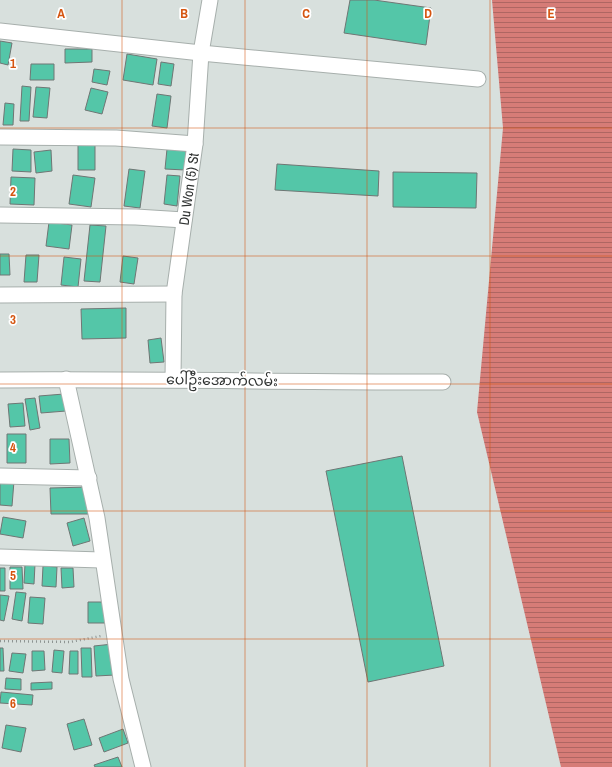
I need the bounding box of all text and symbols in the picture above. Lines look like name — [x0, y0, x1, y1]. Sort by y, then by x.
text: A — [57, 5, 65, 22]
text: B — [180, 5, 188, 22]
text: C — [302, 5, 310, 22]
text: D — [424, 5, 432, 22]
text: E — [547, 5, 555, 22]
text: 1 — [10, 55, 16, 72]
street label: Du Won (5) St — [175, 152, 203, 226]
text: 2 — [10, 183, 16, 200]
text: 3 — [10, 311, 16, 328]
street label: ပေါ်ဦးအောက်လမ်း — [166, 369, 278, 393]
text: 4 — [10, 439, 16, 456]
text: 5 — [10, 567, 16, 584]
text: 6 — [10, 695, 16, 712]

